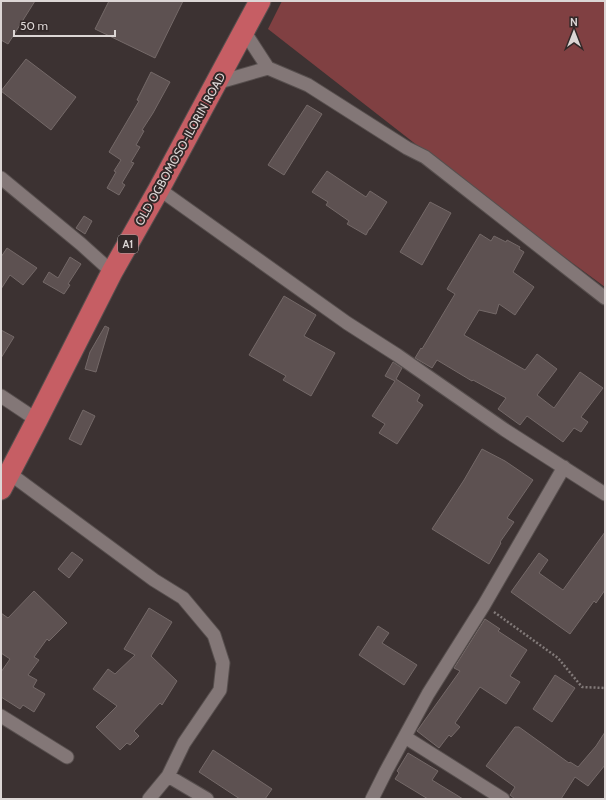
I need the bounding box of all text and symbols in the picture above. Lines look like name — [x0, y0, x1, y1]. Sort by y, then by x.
scale bar — [14, 12, 115, 38]
north arrow — [554, 12, 594, 52]
text: N — [570, 15, 578, 29]
text: 50 m — [20, 18, 48, 33]
street label: OLD OGBOMOSO-ILORIN ROAD — [132, 70, 229, 228]
road number: A1 — [118, 235, 138, 253]

